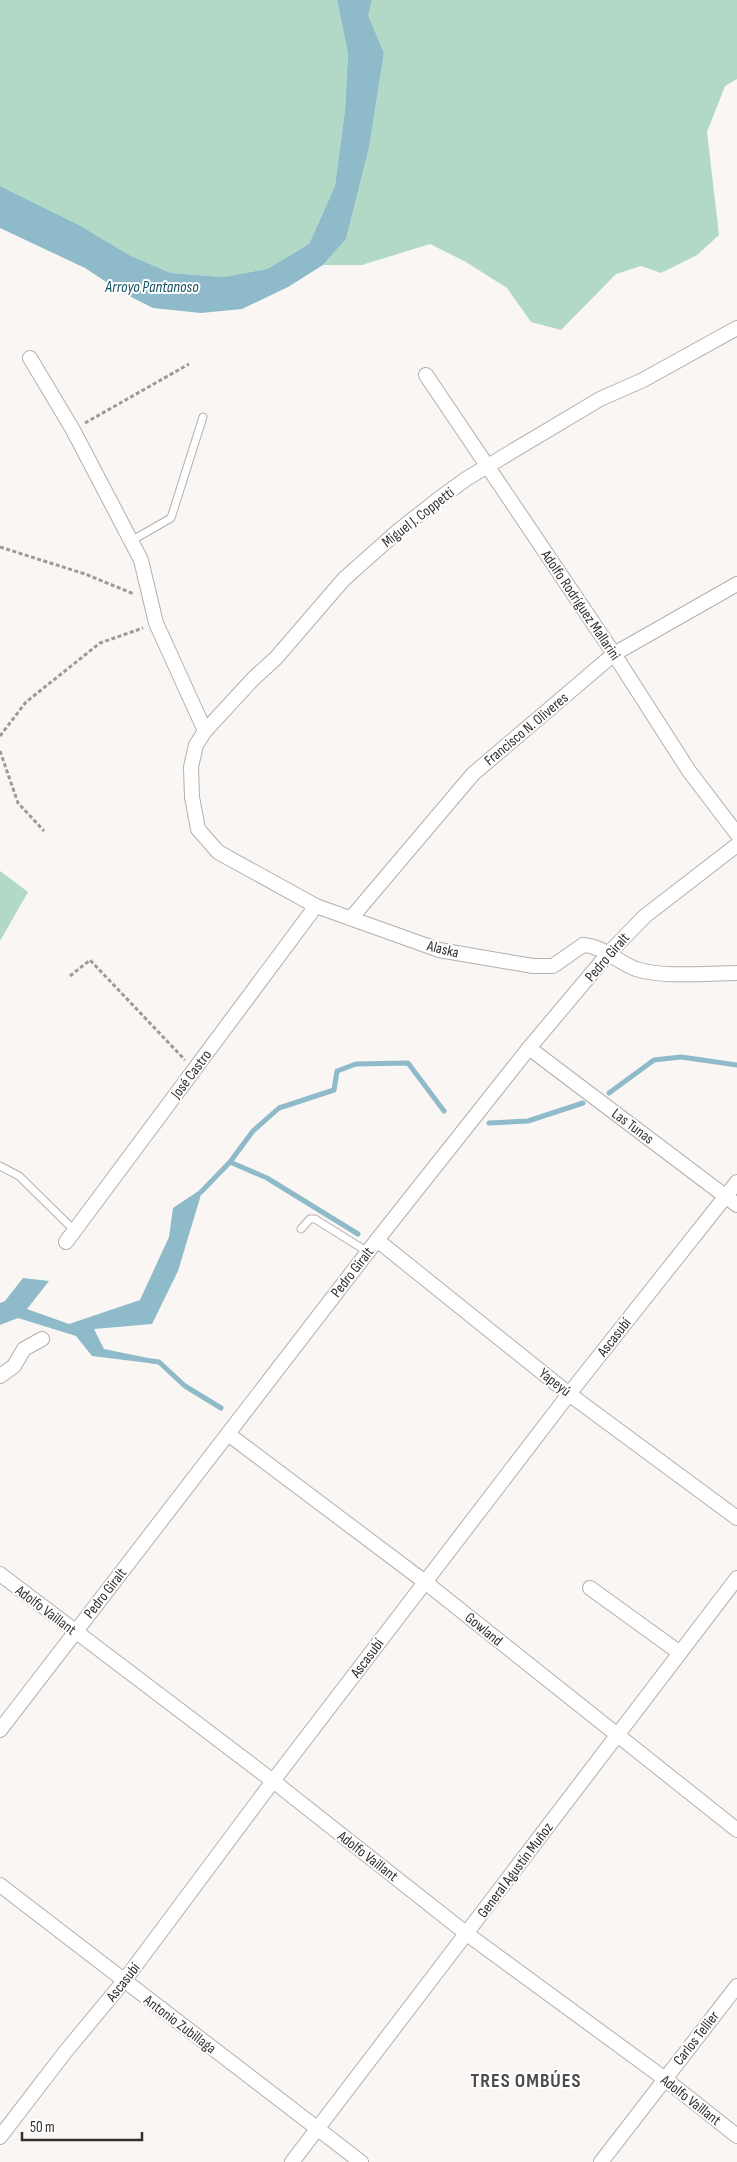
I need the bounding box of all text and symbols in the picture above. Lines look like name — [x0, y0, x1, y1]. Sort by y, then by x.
water label: Arroyo Pantanoso — [104, 278, 199, 297]
street label: Miguel J. Coppetti — [378, 483, 459, 552]
street label: Adolfo Rodríguez Mallarini — [536, 546, 625, 664]
street label: Francisco N. Oliveres — [480, 689, 572, 770]
street label: Pedro Giralt — [581, 929, 634, 986]
street label: Alaska — [424, 936, 461, 963]
street label: José Castro — [166, 1046, 216, 1103]
street label: Las Tunas — [608, 1104, 658, 1148]
street label: Pedro Giralt — [327, 1243, 378, 1301]
street label: Ascasubí — [593, 1314, 636, 1361]
street label: Yapeyú — [535, 1364, 575, 1401]
street label: Pedro Giralt — [80, 1564, 131, 1622]
street label: Adolfo Vaillant — [11, 1581, 80, 1640]
street label: Gowland — [461, 1608, 507, 1650]
street label: Ascasubí — [346, 1635, 388, 1682]
street label: General Agustín Muñoz — [473, 1818, 558, 1922]
street label: Adolfo Vaillant — [333, 1826, 402, 1886]
street label: Ascasubí — [102, 1959, 145, 2006]
street label: Antonio Zubillaga — [139, 1990, 220, 2058]
street label: Carlos Tellier — [669, 2007, 724, 2069]
district label: TRES OMBÚES — [471, 2069, 581, 2093]
street label: Adolfo Vaillant — [656, 2070, 725, 2130]
scale bar — [22, 2110, 142, 2142]
text: 50 m — [30, 2118, 55, 2137]

